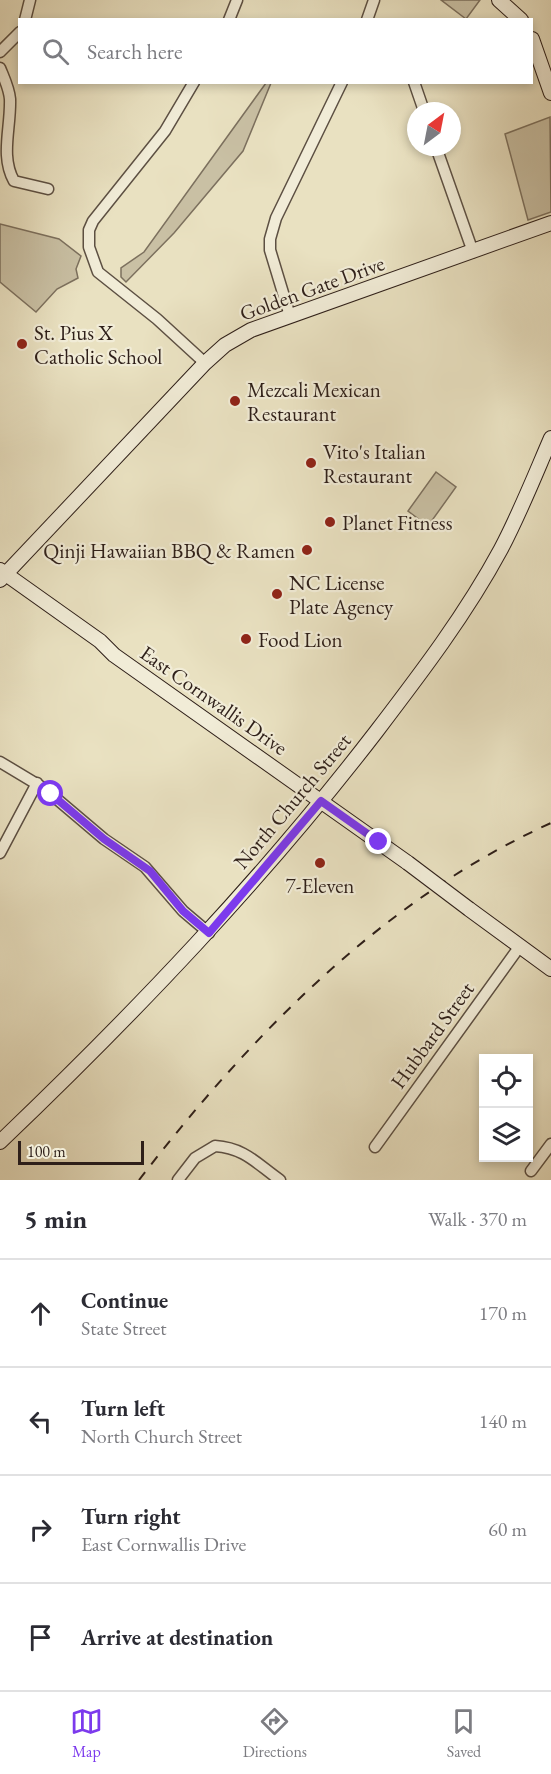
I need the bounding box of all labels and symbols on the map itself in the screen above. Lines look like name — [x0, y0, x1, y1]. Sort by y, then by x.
north arrow — [407, 102, 461, 156]
street label: Golden Gate Drive — [236, 249, 388, 327]
place label: St. Pius X Catholic School — [34, 319, 162, 370]
marker: St. Pius X Catholic School — [15, 337, 29, 351]
place label: Mezcali Mexican Restaurant — [247, 376, 381, 427]
marker: Mezcali Mexican Restaurant — [228, 394, 242, 408]
place label: Vito's Italian Restaurant — [323, 438, 426, 489]
marker: Vito's Italian Restaurant — [304, 456, 318, 470]
place label: Planet Fitness — [342, 509, 453, 536]
marker: Planet Fitness — [323, 515, 337, 529]
place label: Qinji Hawaiian BBQ & Ramen — [43, 537, 295, 565]
marker: Qinji Hawaiian BBQ & Ramen — [300, 543, 314, 557]
place label: NC License Plate Agency — [289, 569, 394, 620]
marker: NC License Plate Agency — [270, 587, 284, 601]
place label: Food Lion — [258, 626, 343, 653]
marker: Food Lion — [239, 632, 253, 646]
street label: East Cornwallis Drive — [135, 639, 293, 761]
street label: North Church Street — [227, 727, 357, 874]
route start — [37, 780, 63, 806]
route end — [365, 828, 391, 854]
marker: 7-Eleven — [313, 856, 327, 870]
place label: 7-Eleven — [286, 872, 354, 899]
street label: Hubbard Street — [384, 976, 480, 1094]
scale bar — [18, 1138, 144, 1166]

